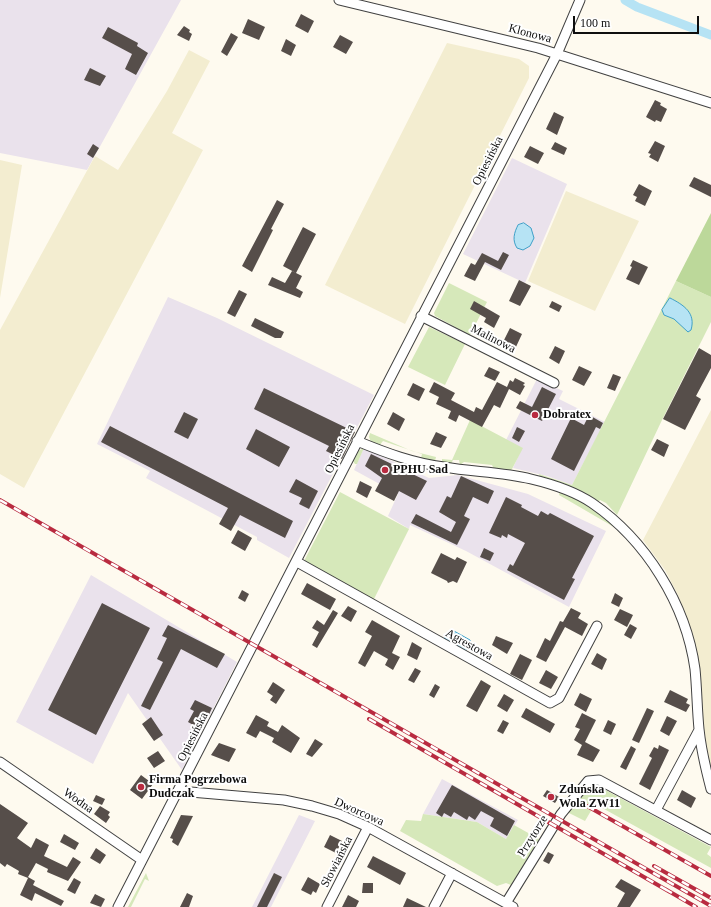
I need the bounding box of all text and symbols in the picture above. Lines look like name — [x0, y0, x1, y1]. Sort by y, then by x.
scale bar — [575, 8, 701, 34]
text: 100 m — [580, 16, 610, 30]
street label: Klonowa — [507, 21, 553, 47]
street label: Opiesińska — [469, 134, 507, 188]
street label: Malinowa — [468, 322, 518, 356]
place label: Dobratex — [543, 408, 591, 422]
marker: Dobratex — [530, 410, 540, 420]
street label: Opiesińska — [322, 422, 358, 476]
place label: PPHU Sad — [393, 463, 448, 477]
marker: PPHU Sad — [380, 465, 390, 475]
street label: Agrestowa — [443, 626, 495, 664]
street label: Opiesińska — [174, 710, 212, 764]
place label: Firma Pogrzebowa Dudczak — [149, 773, 247, 801]
marker: Firma Pogrzebowa Dudczak — [136, 782, 146, 792]
place label: Zduńska Wola ZW11 — [559, 783, 620, 811]
street label: Wodna — [60, 785, 96, 817]
marker: Zduńska Wola ZW11 — [546, 792, 556, 802]
street label: Dworcowa — [332, 795, 386, 829]
street label: Przytorze — [515, 813, 551, 859]
street label: Słowiańska — [318, 834, 356, 890]

